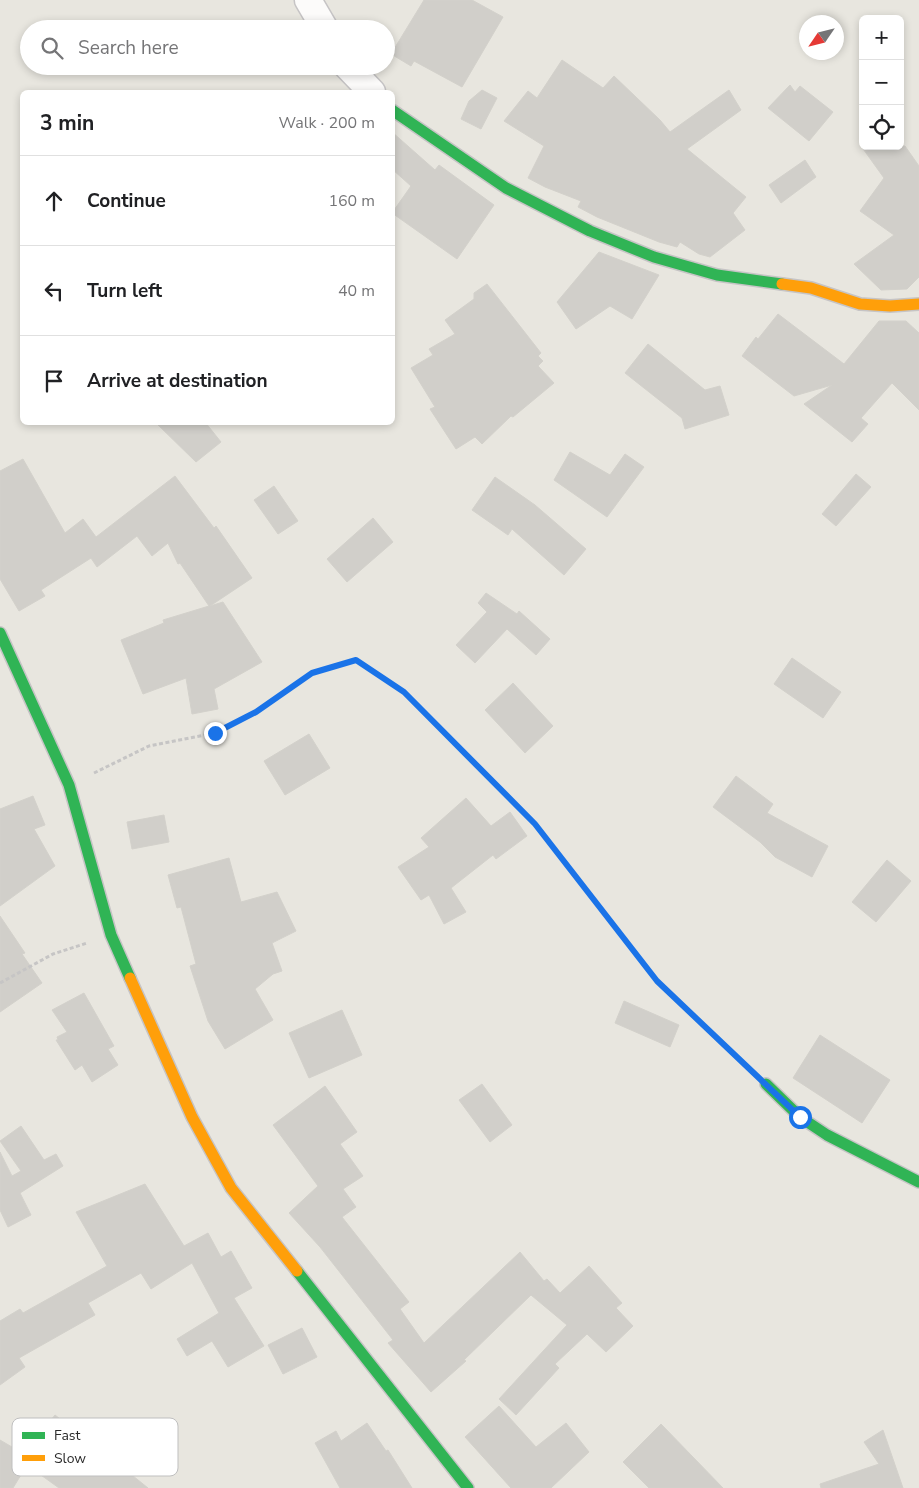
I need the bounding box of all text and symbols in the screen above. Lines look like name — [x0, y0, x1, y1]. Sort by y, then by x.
north arrow — [799, 15, 844, 60]
map controls — [859, 15, 904, 150]
button: + — [859, 15, 904, 60]
search box — [20, 20, 395, 75]
icon: search — [38, 34, 66, 62]
text: Search here — [78, 35, 179, 61]
button: − — [859, 60, 904, 105]
button: locate — [859, 105, 904, 150]
text: 3 min — [40, 109, 94, 137]
text: Walk · 200 m — [279, 112, 375, 134]
icon: ahead — [40, 187, 68, 215]
text: Continue — [87, 188, 166, 214]
text: 160 m — [328, 190, 375, 212]
icon: left — [40, 277, 68, 305]
text: Turn left — [87, 278, 162, 304]
text: 40 m — [338, 280, 375, 302]
icon: arrive — [40, 367, 68, 395]
text: Arrive at destination — [87, 368, 268, 394]
route end — [204, 722, 227, 745]
route start — [789, 1106, 812, 1129]
legend — [12, 1418, 178, 1476]
text: Fast — [54, 1426, 80, 1445]
text: Slow — [54, 1449, 86, 1468]

